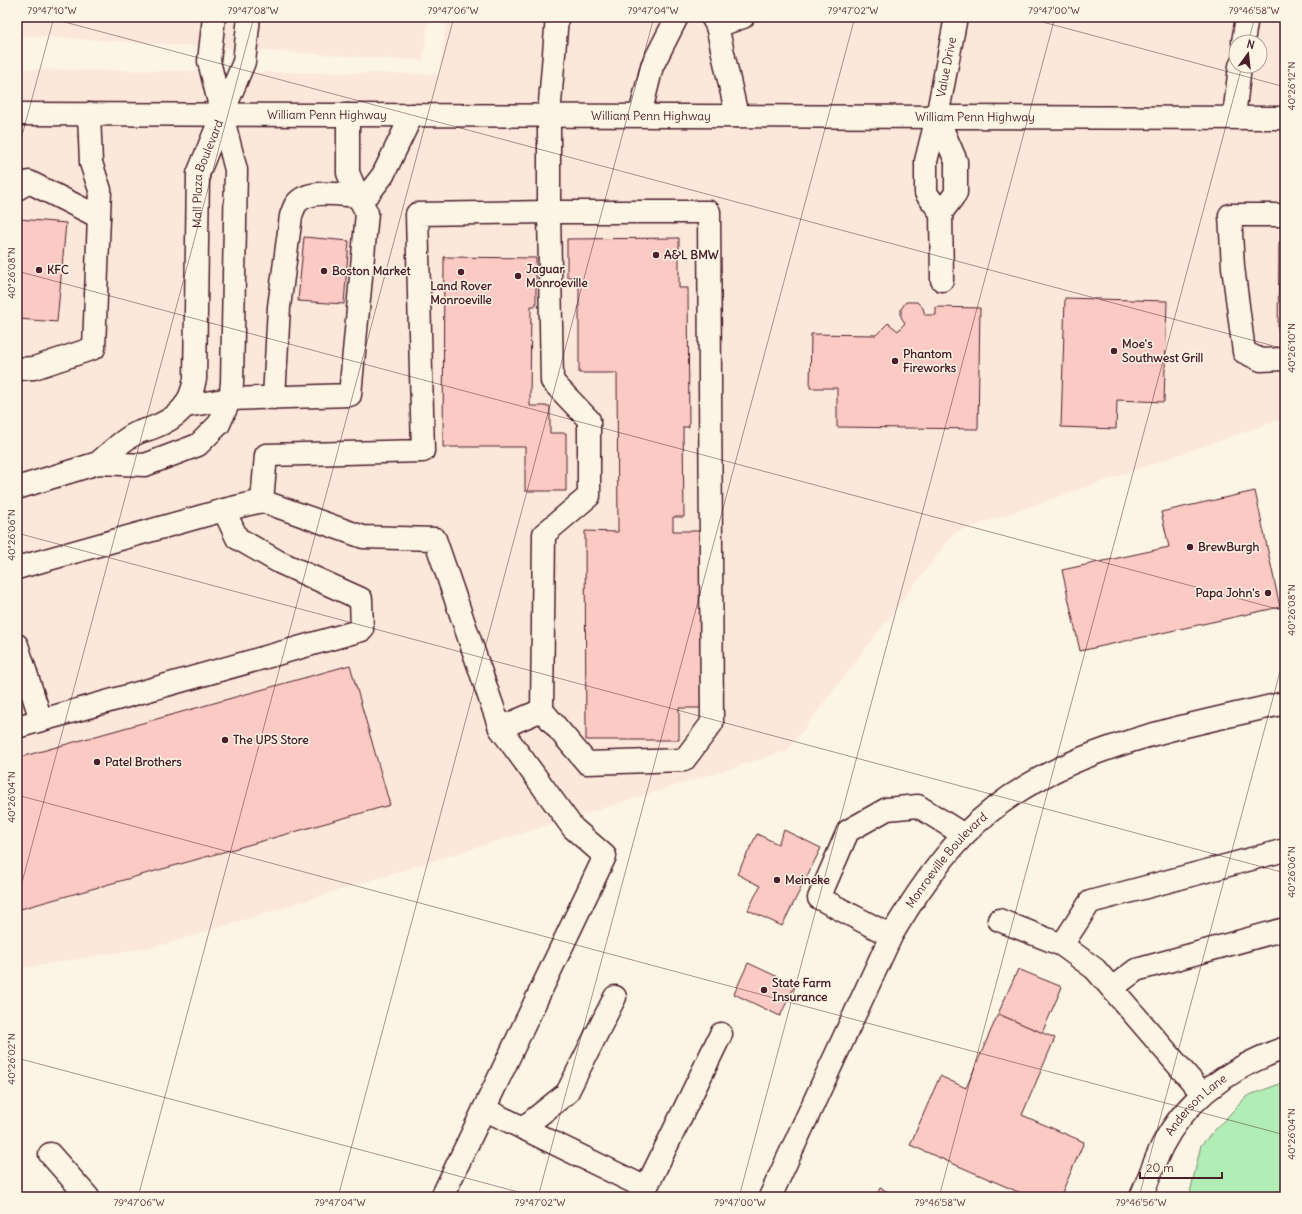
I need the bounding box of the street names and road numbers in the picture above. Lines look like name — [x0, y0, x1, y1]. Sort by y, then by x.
street label: Value Drive — [933, 36, 959, 99]
street label: William Penn Highway — [267, 107, 387, 122]
street label: William Penn Highway — [591, 108, 711, 123]
street label: William Penn Highway — [915, 109, 1035, 124]
street label: Mall Plaza Boulevard — [189, 117, 226, 228]
street label: Monroeville Boulevard — [902, 809, 990, 910]
street label: Anderson Lane — [1162, 1070, 1229, 1138]

